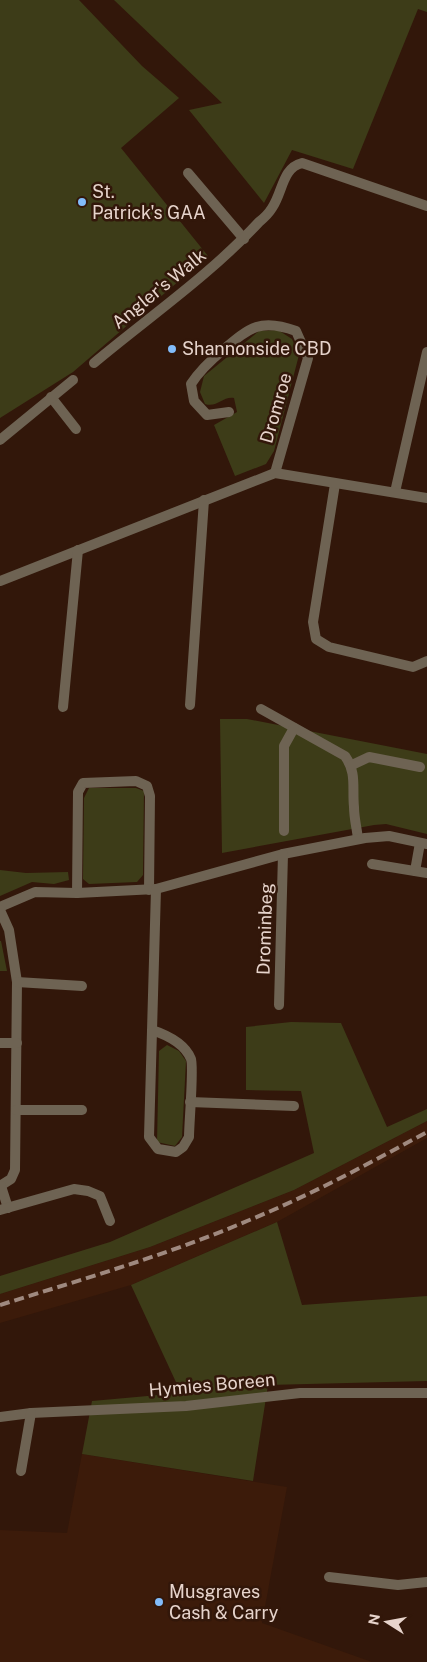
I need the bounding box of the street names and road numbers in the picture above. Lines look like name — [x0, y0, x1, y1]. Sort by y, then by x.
street label: Angler's Walk — [108, 244, 210, 333]
street label: Dromroe — [255, 370, 296, 446]
street label: Drominbeg — [252, 883, 277, 975]
street label: Hymies Boreen — [148, 1369, 276, 1400]

